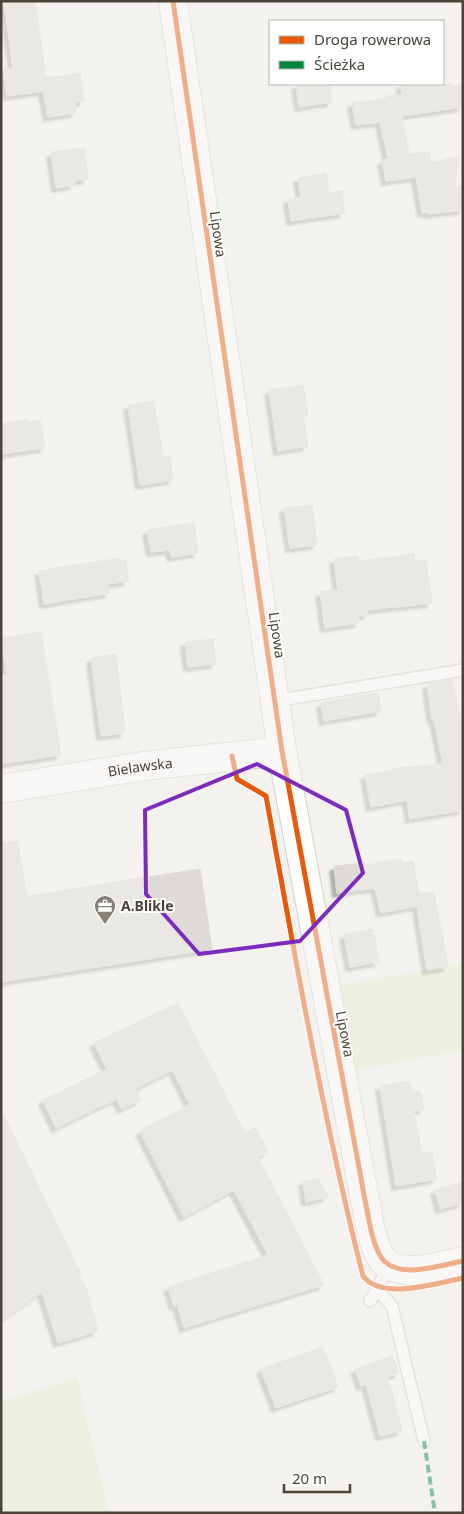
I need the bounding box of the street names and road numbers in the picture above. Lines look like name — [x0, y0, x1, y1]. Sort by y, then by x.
street label: Lipowa — [206, 210, 231, 258]
street label: Lipowa — [265, 611, 290, 659]
street label: Bielawska — [106, 753, 174, 781]
street label: Lipowa — [332, 1009, 359, 1059]

